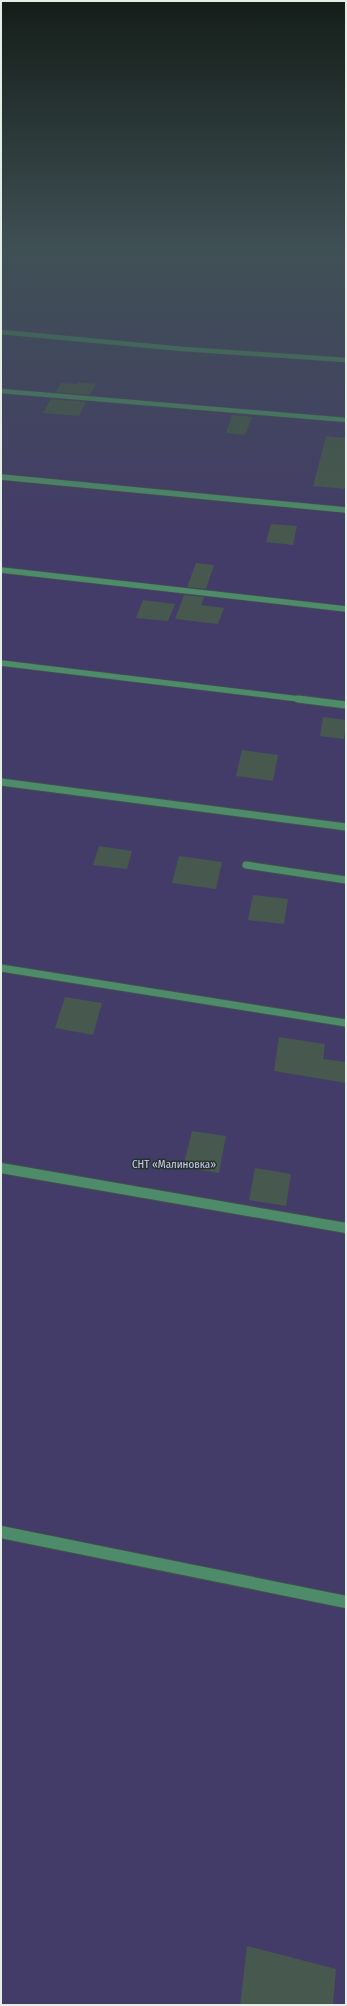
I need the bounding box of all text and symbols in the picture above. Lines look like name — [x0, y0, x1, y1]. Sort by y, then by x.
park label: СНТ «Малиновка» — [132, 1158, 216, 1171]

